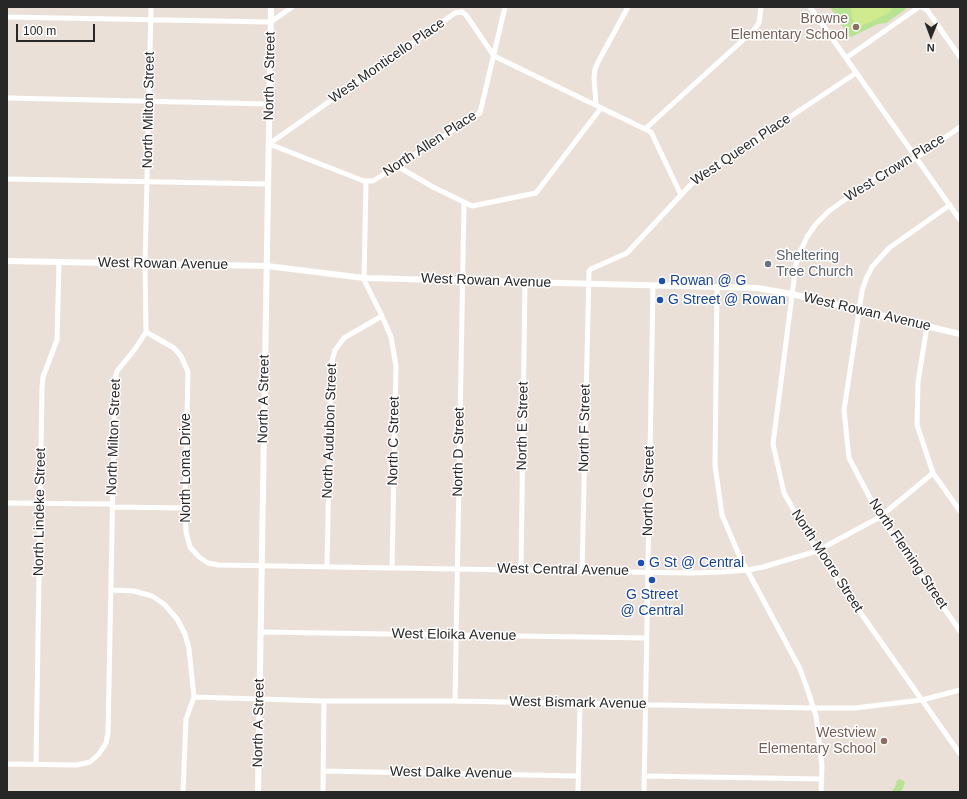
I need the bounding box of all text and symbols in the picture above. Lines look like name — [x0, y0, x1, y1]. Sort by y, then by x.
place label: Browne Elementary School — [730, 11, 848, 44]
street label: West Monticello Place — [326, 15, 448, 107]
scale bar — [18, 16, 97, 42]
north arrow — [911, 16, 951, 56]
marker: Browne Elementary School — [851, 22, 861, 32]
text: 100 m — [23, 24, 56, 38]
street label: North A Street — [261, 32, 279, 120]
text: N — [927, 42, 935, 54]
street label: North Milton Street — [140, 52, 158, 168]
street label: North Allen Place — [380, 107, 480, 181]
street label: West Queen Place — [688, 110, 794, 190]
street label: West Crown Place — [842, 130, 948, 206]
place label: Sheltering Tree Church — [776, 248, 853, 280]
street label: West Rowan Avenue — [98, 254, 228, 274]
marker: Sheltering Tree Church — [763, 259, 773, 269]
street label: West Rowan Avenue — [421, 270, 551, 292]
place label: Rowan @ G — [670, 273, 746, 289]
marker: Rowan @ G — [657, 276, 667, 286]
street label: West Rowan Avenue — [802, 289, 932, 335]
place label: G Street @ Rowan — [668, 292, 786, 308]
marker: G Street @ Rowan — [655, 295, 665, 305]
street label: North A Street — [255, 355, 273, 443]
street label: North Audubon Street — [319, 363, 341, 499]
street label: North Milton Street — [104, 378, 124, 496]
street label: North E Street — [514, 382, 532, 470]
street label: North F Street — [576, 384, 594, 472]
street label: North C Street — [385, 396, 403, 486]
street label: North D Street — [450, 407, 468, 497]
street label: North Loma Drive — [178, 413, 194, 523]
street label: North G Street — [640, 446, 658, 536]
street label: North Lindeke Street — [30, 448, 50, 576]
street label: North Fleming Street — [865, 496, 951, 612]
street label: North Moore Street — [788, 507, 866, 615]
place label: G St @ Central — [649, 555, 744, 571]
marker: G St @ Central — [636, 558, 646, 568]
street label: West Central Avenue — [497, 560, 629, 580]
marker: G Street @ Central — [647, 575, 657, 585]
place label: G Street @ Central — [620, 587, 684, 620]
street label: West Eloika Avenue — [391, 626, 517, 644]
street label: North A Street — [250, 679, 268, 767]
street label: West Bismark Avenue — [509, 693, 647, 713]
place label: Westview Elementary School — [758, 725, 876, 758]
marker: Westview Elementary School — [879, 736, 889, 746]
street label: West Dalke Avenue — [390, 764, 512, 782]

